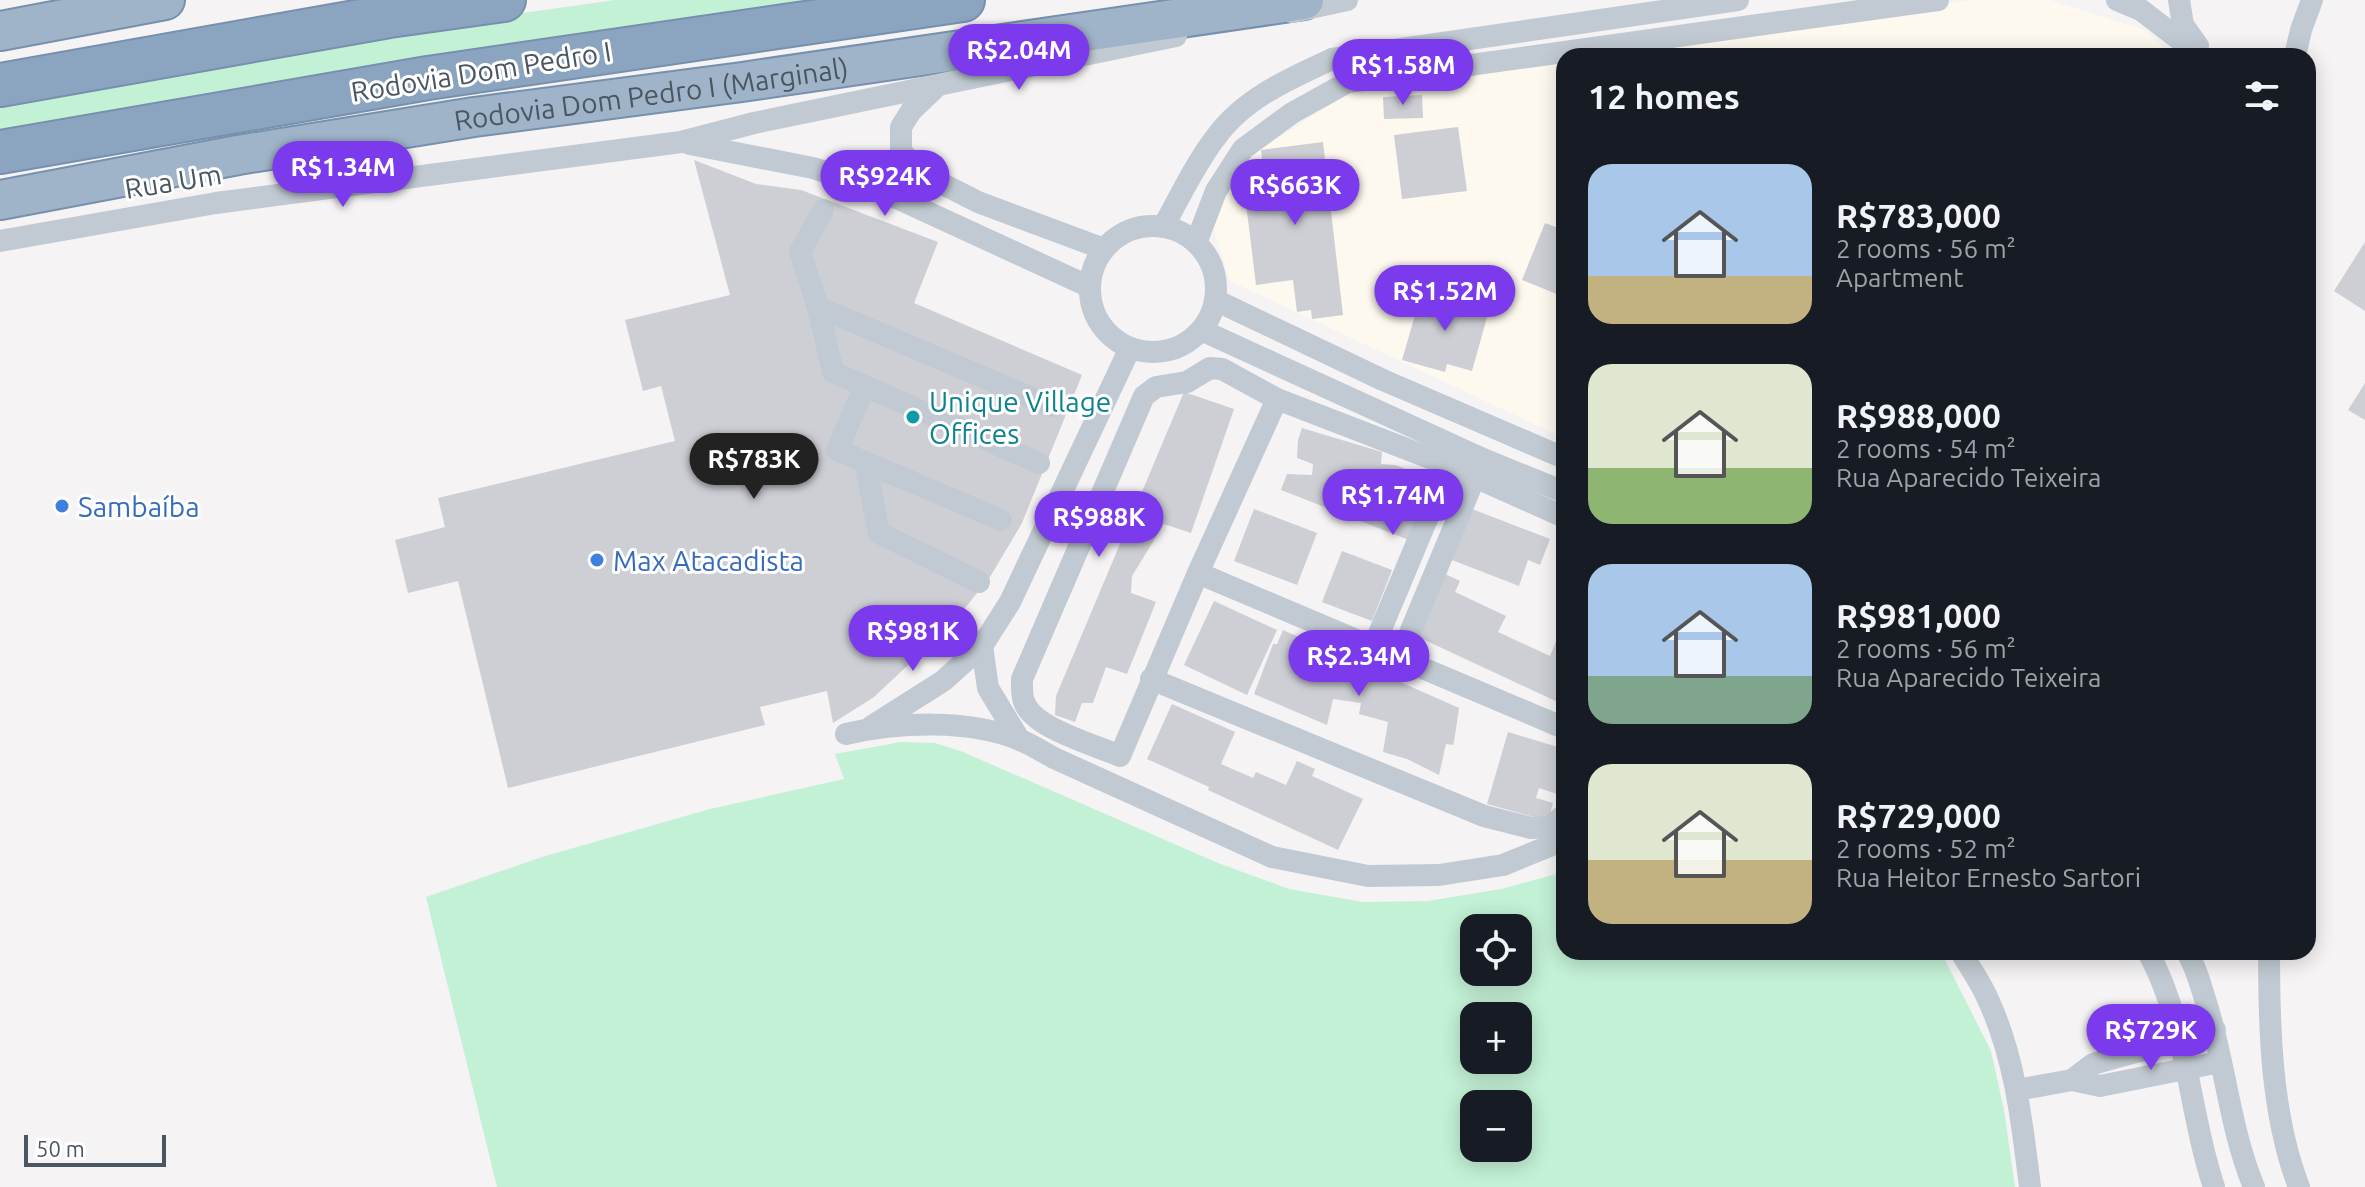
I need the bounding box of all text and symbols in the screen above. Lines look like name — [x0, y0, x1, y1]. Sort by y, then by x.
pin: R$2.04M — [945, 24, 1093, 92]
street label: Rodovia Dom Pedro I — [349, 35, 613, 107]
text: R$2.04M — [966, 35, 1072, 64]
pin: R$1.58M — [1329, 39, 1477, 107]
text: R$1.58M — [1350, 50, 1456, 79]
street label: Rodovia Dom Pedro I (Marginal) — [452, 51, 850, 135]
icon: filters — [2240, 74, 2284, 118]
text: 12 homes — [1588, 77, 1740, 115]
pin: R$1.34M — [269, 141, 417, 209]
pin: R$924K — [820, 150, 950, 218]
text: R$1.34M — [290, 152, 396, 181]
street label: Rua Um — [122, 158, 224, 204]
pin: R$663K — [1230, 159, 1360, 227]
text: R$924K — [838, 161, 932, 190]
text: R$663K — [1248, 170, 1342, 199]
icon: home — [1652, 196, 1748, 292]
text: R$783,000 — [1836, 196, 2001, 234]
text: 2 rooms · 56 m² — [1836, 234, 2016, 263]
text: Apartment — [1836, 263, 1963, 292]
pin: R$1.52M — [1371, 265, 1519, 333]
text: R$1.52M — [1392, 276, 1498, 305]
place label: Unique Village Offices — [929, 386, 1111, 449]
icon: home — [1652, 396, 1748, 492]
text: R$988,000 — [1836, 396, 2001, 434]
marker: Unique Village Offices — [904, 408, 922, 426]
pin: R$783K — [689, 433, 819, 501]
text: 2 rooms · 54 m² — [1836, 434, 2016, 463]
text: R$783K — [707, 444, 801, 473]
text: Rua Aparecido Teixeira — [1836, 463, 2101, 492]
pin: R$1.74M — [1319, 469, 1467, 537]
text: R$1.74M — [1340, 480, 1446, 509]
place label: Sambaíba — [78, 491, 200, 522]
pin: R$988K — [1034, 491, 1164, 559]
marker: Sambaíba — [53, 497, 71, 515]
text: R$988K — [1052, 502, 1146, 531]
place label: Max Atacadista — [613, 545, 804, 576]
marker: Max Atacadista — [588, 551, 606, 569]
icon: home — [1652, 596, 1748, 692]
text: R$981,000 — [1836, 596, 2001, 634]
pin: R$981K — [848, 605, 978, 673]
text: R$981K — [866, 616, 960, 645]
pin: R$2.34M — [1285, 630, 1433, 698]
text: 2 rooms · 56 m² — [1836, 634, 2016, 663]
text: R$2.34M — [1306, 641, 1412, 670]
text: Rua Aparecido Teixeira — [1836, 663, 2101, 692]
icon: home — [1652, 796, 1748, 892]
text: R$729,000 — [1836, 796, 2001, 834]
text: 2 rooms · 52 m² — [1836, 834, 2016, 863]
text: Rua Heitor Ernesto Sartori — [1836, 863, 2141, 892]
map controls — [1460, 914, 1532, 1162]
button: locate — [1460, 914, 1532, 986]
button: + — [1460, 1002, 1532, 1074]
pin: R$729K — [2086, 1004, 2216, 1072]
text: R$729K — [2104, 1015, 2198, 1044]
button: − — [1460, 1090, 1532, 1162]
scale bar — [24, 1131, 166, 1167]
text: 50 m — [36, 1136, 85, 1161]

